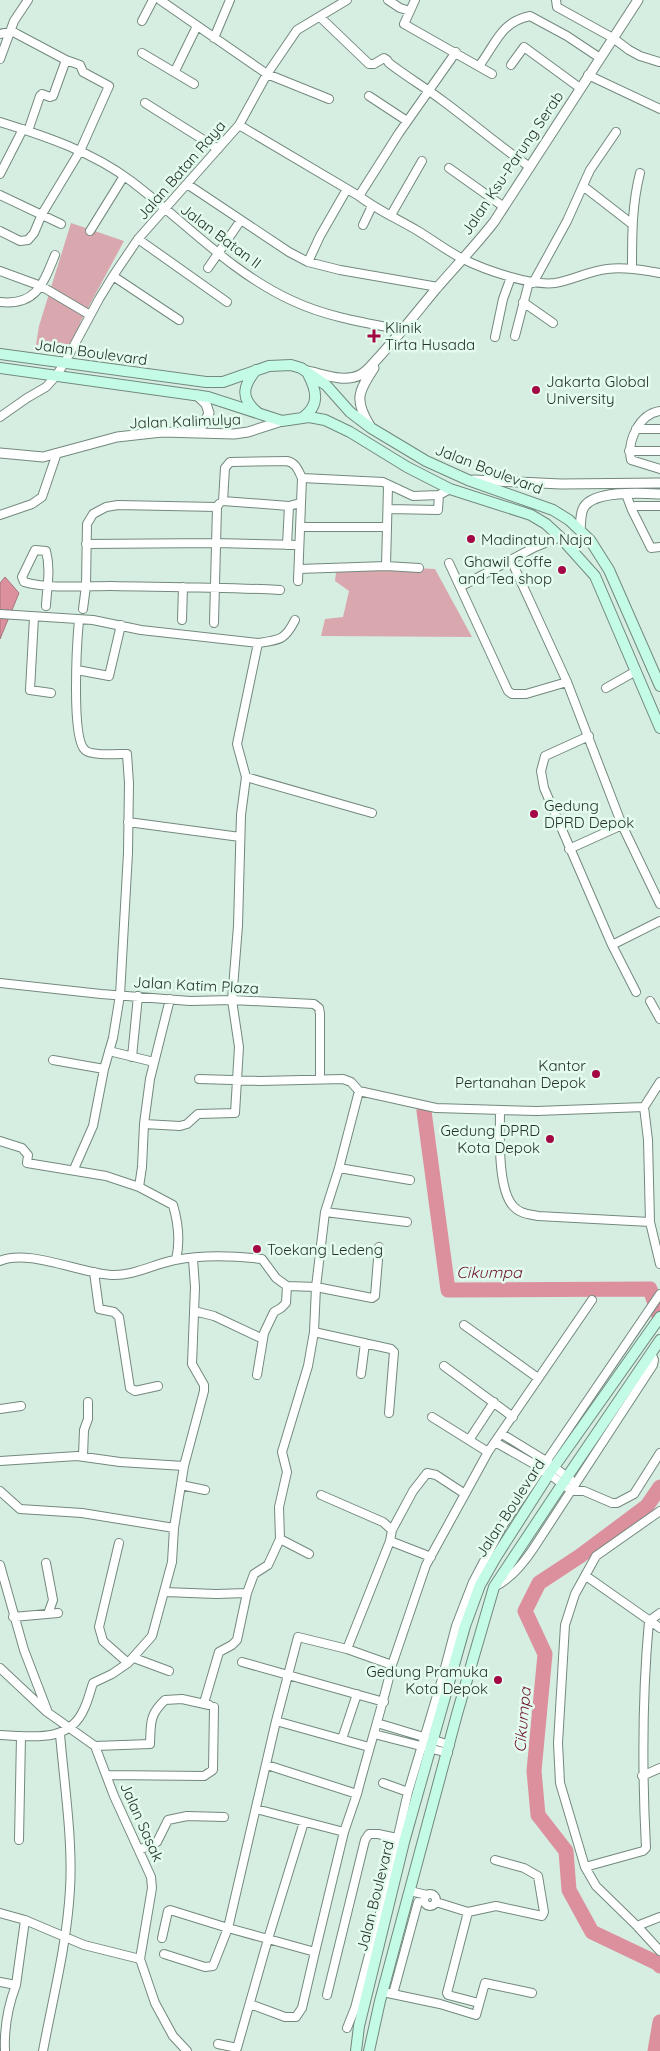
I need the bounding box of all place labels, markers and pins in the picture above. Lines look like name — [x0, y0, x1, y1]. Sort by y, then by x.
place label: Klinik Tirta Husada — [385, 318, 475, 354]
marker: Klinik Tirta Husada — [367, 329, 381, 343]
place label: Jakarta Global University — [546, 372, 649, 408]
marker: Jakarta Global University — [530, 384, 542, 396]
place label: Madinatun Naja — [481, 530, 592, 549]
marker: Madinatun Naja — [465, 533, 477, 545]
place label: Ghawil Coffe and Tea shop — [458, 552, 552, 588]
marker: Ghawil Coffe and Tea shop — [556, 564, 568, 576]
place label: Gedung DPRD Depok — [544, 796, 634, 832]
marker: Gedung DPRD Depok — [528, 808, 540, 820]
place label: Kantor Pertanahan Depok — [455, 1056, 586, 1092]
marker: Kantor Pertanahan Depok — [590, 1068, 602, 1080]
place label: Gedung DPRD Kota Depok — [441, 1121, 540, 1157]
marker: Gedung DPRD Kota Depok — [544, 1133, 556, 1145]
place label: Toekang Ledeng — [267, 1240, 383, 1259]
marker: Toekang Ledeng — [251, 1243, 263, 1255]
place label: Gedung Pramuka Kota Depok — [366, 1662, 488, 1698]
marker: Gedung Pramuka Kota Depok — [492, 1674, 504, 1686]

